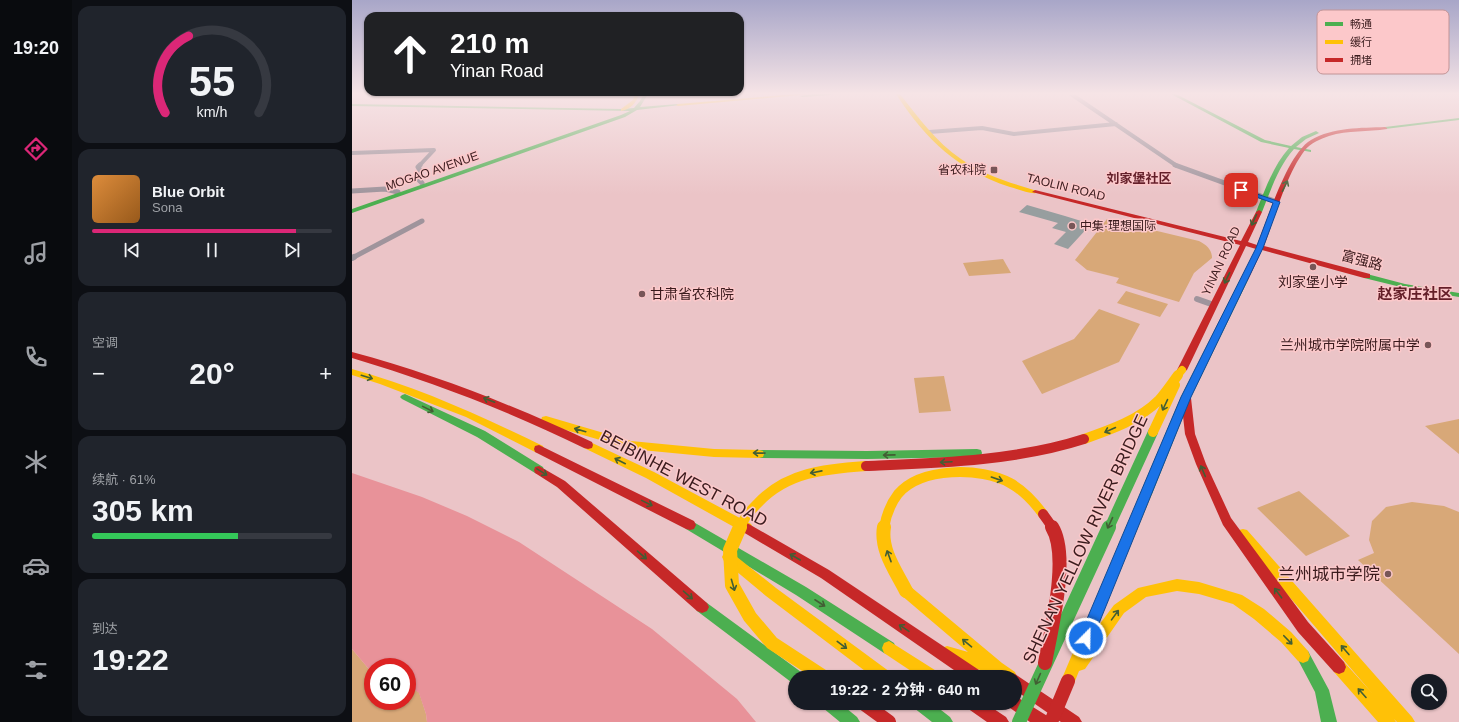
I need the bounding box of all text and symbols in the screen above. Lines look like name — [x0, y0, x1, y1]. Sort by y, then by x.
legend — [1317, 10, 1449, 74]
text: 畅通 — [1350, 18, 1372, 30]
icon: ahead — [384, 28, 436, 80]
text: 210 m — [450, 28, 529, 59]
text: 缓行 — [1350, 36, 1372, 48]
text: 19:20 — [13, 38, 59, 58]
text: 拥堵 — [1350, 54, 1372, 66]
text: 55 — [189, 57, 235, 104]
text: Yinan Road — [450, 61, 543, 81]
text: km/h — [197, 103, 228, 119]
icon: directions — [22, 135, 50, 163]
street label: MOGAO AVENUE — [384, 149, 480, 193]
place label: 省农科院 — [938, 163, 986, 177]
marker: 省农科院 — [989, 165, 999, 175]
street label: TAOLIN ROAD — [1025, 170, 1107, 204]
district label: 刘家堡社区 — [1106, 171, 1172, 186]
pin — [1224, 173, 1258, 207]
icon: arrive — [1230, 179, 1252, 201]
one-way arrow — [1282, 180, 1289, 192]
text: Blue Orbit — [152, 183, 225, 200]
text: Sona — [152, 200, 182, 215]
one-way arrow — [1250, 213, 1257, 225]
place label: 中集·理想国际 — [1080, 219, 1156, 233]
marker: 中集·理想国际 — [1067, 221, 1077, 231]
street label: YINAN ROAD — [1199, 224, 1243, 298]
icon: music — [22, 239, 50, 267]
icon: previous — [121, 239, 143, 261]
icon: pause — [201, 239, 223, 261]
icon: next — [281, 239, 303, 261]
street label: 富强路 — [1340, 247, 1384, 273]
marker: 刘家堡小学 — [1308, 262, 1318, 272]
one-way arrow — [1223, 272, 1230, 284]
place label: 刘家堡小学 — [1278, 274, 1348, 290]
district label: 赵家庄社区 — [1377, 285, 1453, 302]
place label: 甘肃省农科院 — [650, 286, 734, 302]
marker: 甘肃省农科院 — [637, 289, 647, 299]
text: 空调 — [92, 335, 118, 350]
place label: 兰州城市学院附属中学 — [1280, 337, 1420, 353]
marker: 兰州城市学院附属中学 — [1423, 340, 1433, 350]
icon: phone — [22, 343, 50, 371]
text: 20° — [189, 357, 235, 390]
text: − — [92, 361, 105, 386]
text: + — [319, 361, 332, 386]
one-way arrow — [361, 374, 374, 381]
one-way arrow — [484, 396, 496, 404]
one-way arrow — [1161, 399, 1168, 411]
one-way arrow — [422, 405, 434, 413]
street label: SHENAN YELLOW RIVER BRIDGE — [1019, 412, 1152, 667]
one-way arrow — [574, 426, 587, 433]
street label: BEIBINHE WEST ROAD — [597, 426, 771, 531]
one-way arrow — [1105, 427, 1117, 434]
icon: climate — [22, 448, 50, 476]
one-way arrow — [753, 450, 766, 457]
one-way arrow — [883, 451, 896, 459]
one-way arrow — [614, 457, 626, 464]
one-way arrow — [939, 458, 952, 465]
one-way arrow — [1199, 465, 1207, 477]
one-way arrow — [536, 468, 547, 476]
one-way arrow — [810, 468, 823, 476]
text: 续航 · 61% — [92, 472, 156, 487]
one-way arrow — [990, 476, 1003, 483]
text: 305 km — [92, 494, 194, 527]
one-way arrow — [641, 499, 653, 507]
one-way arrow — [1106, 517, 1113, 529]
one-way arrow — [637, 550, 647, 559]
one-way arrow — [885, 550, 893, 562]
icon: car — [22, 552, 50, 580]
one-way arrow — [789, 552, 801, 560]
place label: 兰州城市学院 — [1278, 565, 1380, 584]
marker: 兰州城市学院 — [1383, 569, 1393, 579]
one-way arrow — [730, 578, 737, 591]
one-way arrow — [1274, 588, 1282, 599]
one-way arrow — [683, 590, 693, 599]
one-way arrow — [815, 599, 826, 608]
one-way arrow — [1111, 609, 1119, 620]
position arrow — [1065, 617, 1107, 659]
text: 到达 — [92, 621, 118, 636]
one-way arrow — [899, 624, 910, 632]
one-way arrow — [1283, 635, 1293, 645]
one-way arrow — [962, 638, 972, 647]
one-way arrow — [837, 641, 848, 650]
text: 19:22 — [92, 643, 169, 676]
one-way arrow — [1340, 645, 1349, 656]
icon: filters — [22, 656, 50, 684]
speed limit sign: 60 — [364, 658, 416, 710]
one-way arrow — [1034, 673, 1041, 685]
map controls — [1411, 674, 1447, 710]
button: search — [1411, 674, 1447, 710]
text: 19:22 · 2 分钟 · 640 m — [830, 681, 980, 698]
one-way arrow — [1357, 688, 1366, 698]

